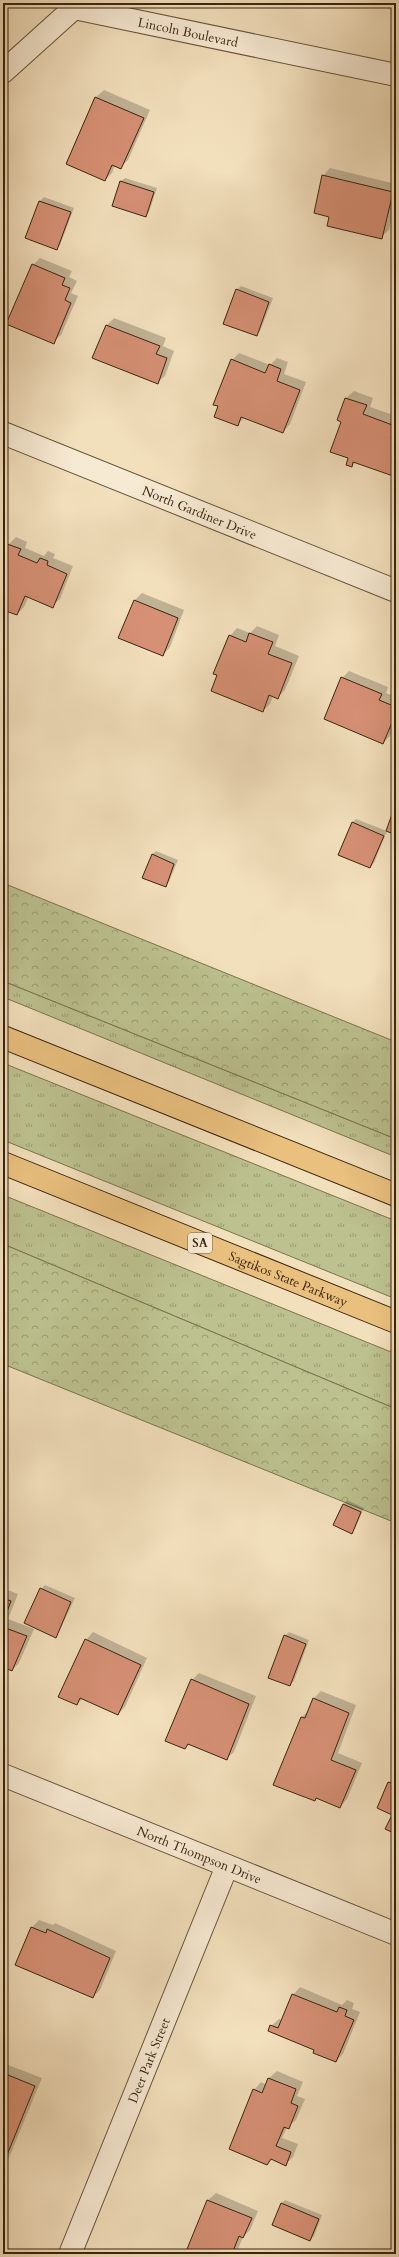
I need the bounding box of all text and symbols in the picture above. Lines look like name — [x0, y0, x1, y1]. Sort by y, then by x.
street label: Lincoln Boulevard — [136, 13, 240, 52]
street label: North Gardiner Drive — [139, 482, 259, 544]
road number: SA — [188, 1233, 212, 1253]
street label: Sagtikos State Parkway — [226, 1247, 350, 1312]
street label: North Thompson Drive — [134, 1822, 264, 1889]
street label: Deer Park Street — [124, 2015, 175, 2106]

